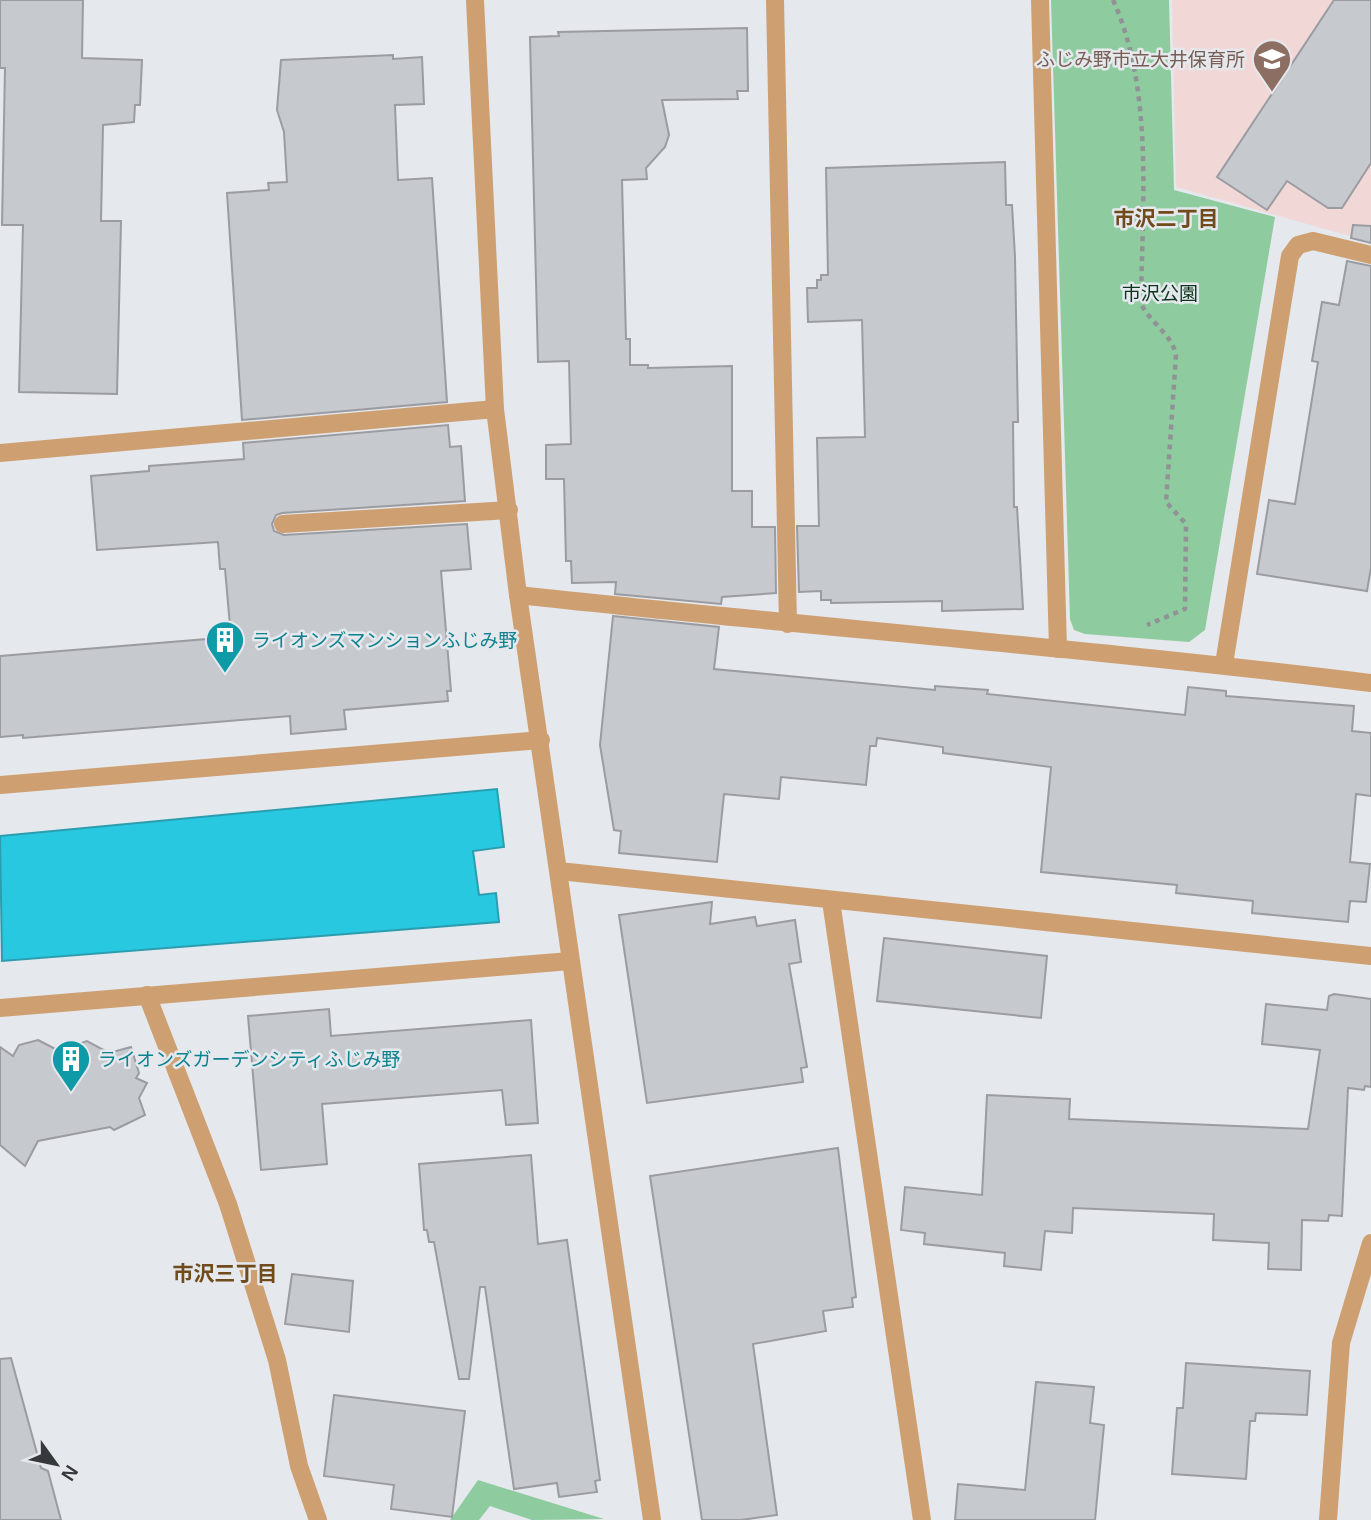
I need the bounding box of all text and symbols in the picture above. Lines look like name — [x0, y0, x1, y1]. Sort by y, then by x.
school or university icon: ふじみ野市立大井保育所 — [1251, 38, 1293, 93]
place label: ふじみ野市立大井保育所 — [1036, 49, 1245, 70]
district label: 市沢二丁目 — [1114, 207, 1219, 230]
park label: 市沢公園 — [1122, 283, 1198, 304]
building icon: ライオンズマンションふじみ野 — [204, 619, 246, 674]
place label: ライオンズマンションふじみ野 — [252, 630, 518, 651]
building icon: ライオンズガーデンシティふじみ野 — [50, 1038, 92, 1093]
place label: ライオンズガーデンシティふじみ野 — [98, 1049, 400, 1070]
district label: 市沢三丁目 — [173, 1262, 278, 1285]
north arrow — [21, 1429, 91, 1499]
text: N — [57, 1462, 82, 1484]

